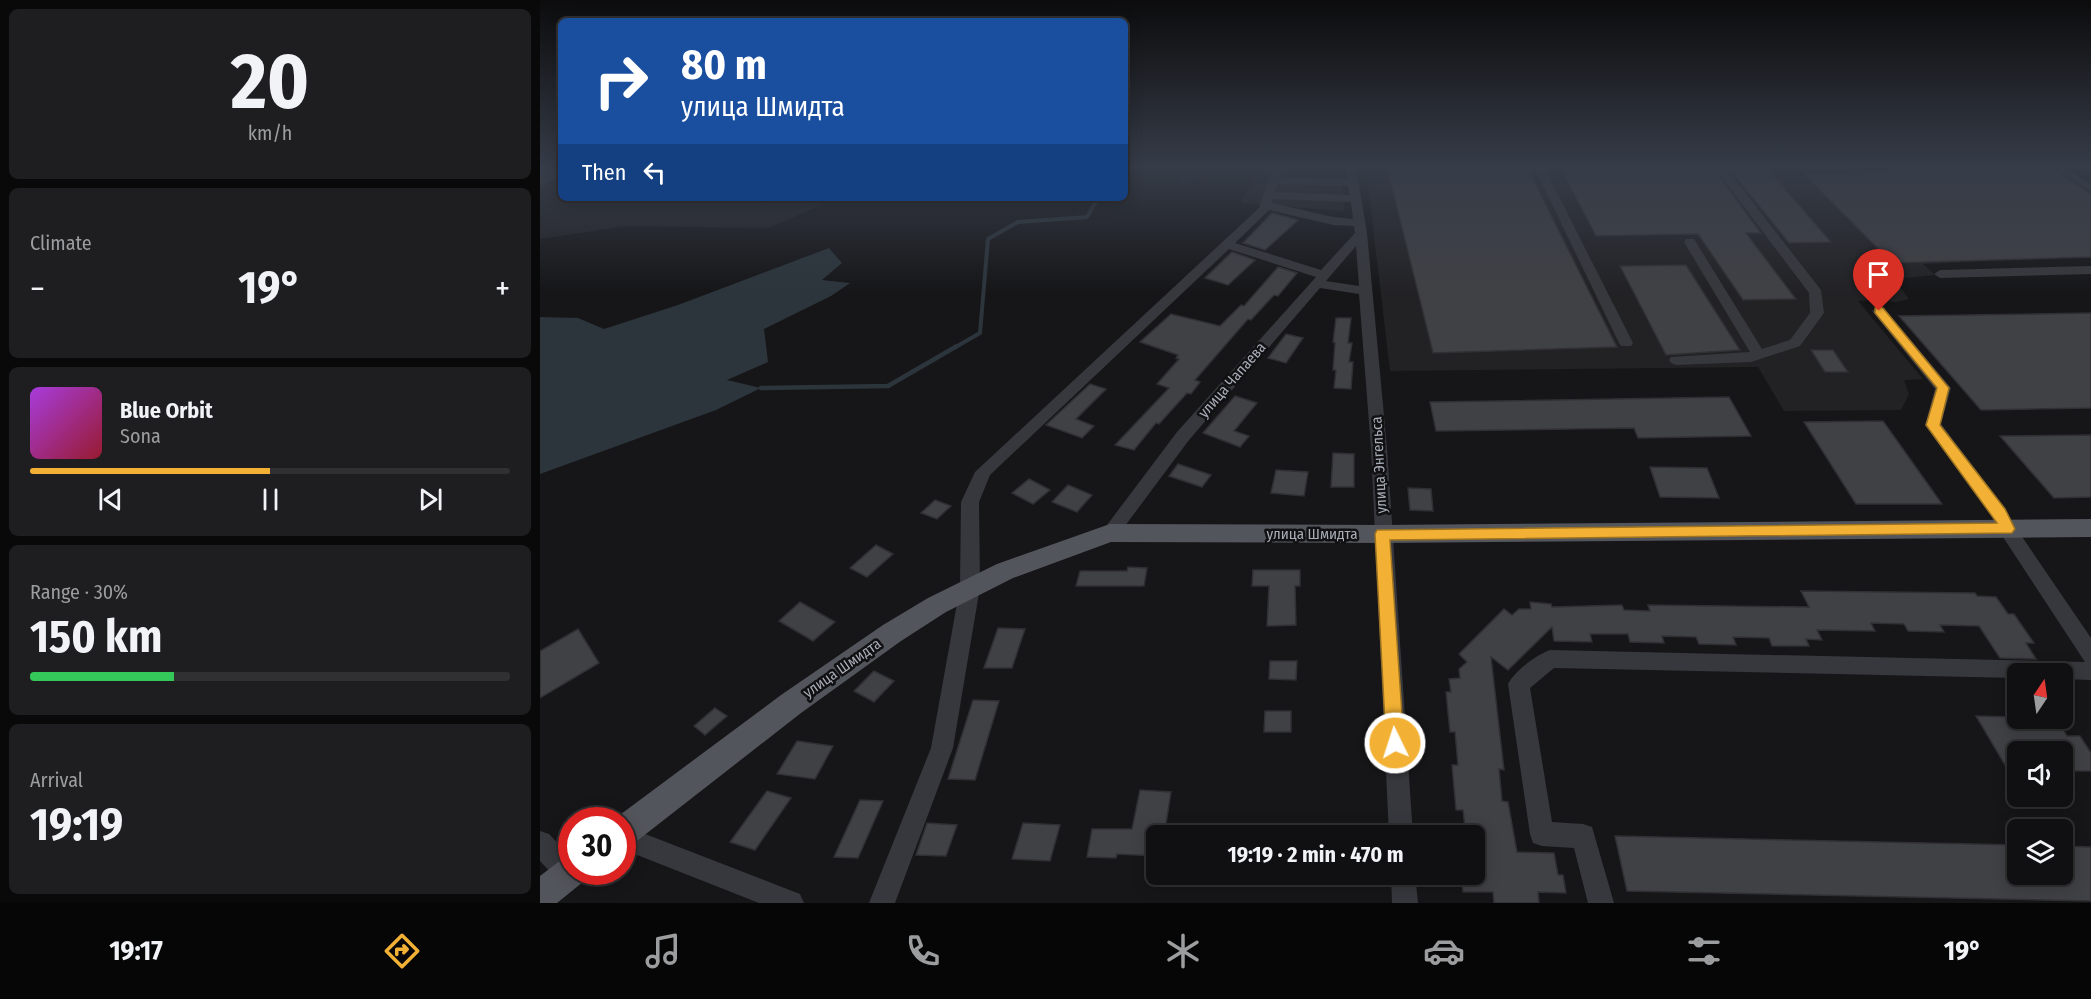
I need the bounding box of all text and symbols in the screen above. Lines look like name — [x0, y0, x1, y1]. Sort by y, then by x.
text: 20 — [231, 35, 309, 129]
text: 80 m — [681, 40, 767, 90]
icon: right — [582, 42, 660, 120]
text: улица Шмидта — [681, 91, 845, 123]
text: km/h — [248, 121, 292, 145]
icon: left — [638, 156, 671, 189]
text: Then — [582, 159, 626, 186]
text: Climate — [30, 231, 92, 255]
pin — [1853, 249, 1904, 311]
icon: arrive — [1862, 258, 1895, 291]
text: 19° — [238, 261, 302, 315]
text: − — [30, 269, 45, 309]
text: + — [495, 269, 510, 309]
street label: улица Чапаева — [1194, 339, 1270, 421]
text: Blue Orbit — [120, 397, 213, 424]
street label: улица Энгельса — [1367, 416, 1391, 514]
text: Sona — [120, 424, 161, 448]
icon: previous — [94, 483, 127, 516]
icon: pause — [254, 483, 287, 516]
icon: next — [414, 483, 447, 516]
street label: улица Шмидта — [1266, 525, 1358, 543]
text: Range · 30% — [30, 580, 128, 604]
text: 150 km — [30, 610, 162, 664]
street label: улица Шмидта — [800, 635, 884, 701]
north arrow — [2007, 663, 2073, 729]
map controls — [2007, 663, 2073, 885]
position arrow — [1363, 711, 1427, 775]
button: sound — [2007, 741, 2073, 807]
text: Arrival — [30, 768, 83, 792]
text: 19:19 — [30, 798, 123, 852]
speed limit sign: 30 — [558, 807, 636, 885]
button: layers — [2007, 819, 2073, 885]
text: 19:19 · 2 min · 470 m — [1227, 841, 1404, 868]
icon: directions — [381, 930, 423, 972]
icon: music — [642, 930, 684, 972]
icon: phone — [902, 930, 944, 972]
icon: climate — [1162, 930, 1204, 972]
icon: car — [1423, 930, 1465, 972]
icon: filters — [1683, 930, 1725, 972]
text: 19:17 — [109, 935, 163, 967]
text: 19° — [1944, 935, 1982, 967]

